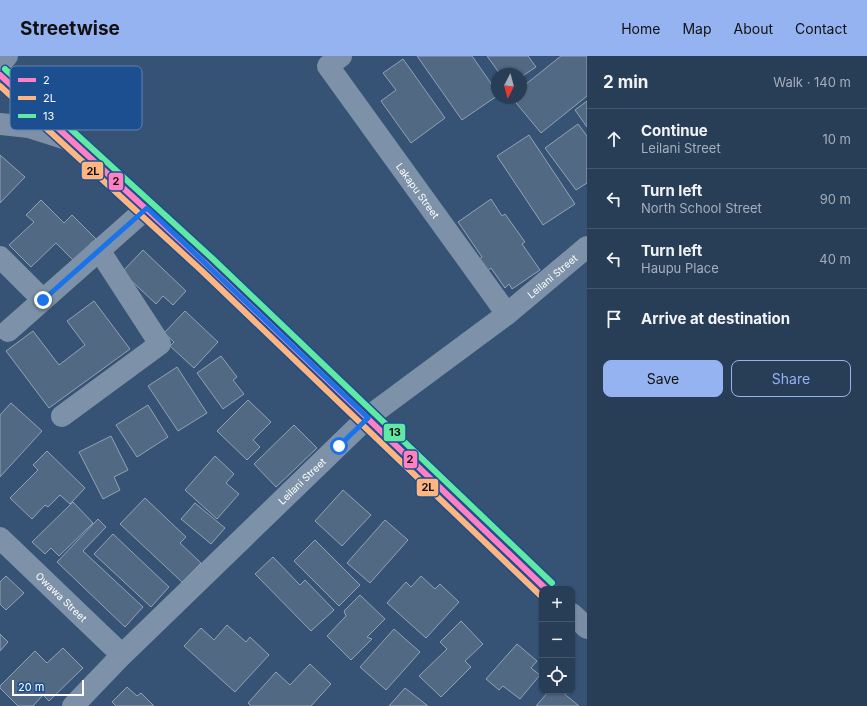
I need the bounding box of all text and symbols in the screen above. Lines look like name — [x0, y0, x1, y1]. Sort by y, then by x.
text: Streetwise — [20, 17, 120, 40]
text: Home — [621, 20, 660, 37]
text: Map — [682, 20, 712, 37]
text: About — [734, 20, 773, 37]
text: Contact — [795, 20, 847, 37]
legend — [10, 66, 142, 130]
north arrow — [491, 68, 527, 104]
text: 2 min — [603, 72, 648, 92]
text: 2 — [43, 73, 50, 87]
text: Walk · 140 m — [773, 74, 851, 90]
text: 2L — [43, 91, 56, 105]
text: 13 — [43, 109, 54, 123]
text: Continue — [641, 121, 708, 140]
icon: ahead — [603, 128, 625, 150]
text: 10 m — [822, 131, 851, 147]
text: Leilani Street — [641, 140, 721, 156]
street label: Lakapu Street — [394, 160, 442, 221]
line badge: 2L — [81, 161, 104, 180]
text: 2L — [86, 164, 100, 178]
line badge: 2 — [108, 172, 124, 191]
text: 2 — [113, 174, 120, 188]
text: Turn left — [641, 181, 702, 200]
icon: left — [603, 188, 625, 210]
text: 90 m — [820, 191, 851, 207]
text: North School Street — [641, 200, 762, 216]
text: Turn left — [641, 241, 702, 260]
icon: left — [603, 248, 625, 270]
street label: Leilani Street — [525, 251, 580, 300]
text: 40 m — [819, 251, 851, 267]
text: Haupu Place — [641, 260, 719, 276]
route end — [34, 291, 52, 309]
icon: arrive — [603, 308, 625, 330]
text: Arrive at destination — [641, 309, 790, 328]
button: Save — [603, 360, 723, 397]
button: Share — [731, 360, 851, 397]
line badge: 13 — [383, 423, 406, 442]
text: 13 — [389, 425, 401, 439]
route start — [330, 437, 348, 455]
line badge: 2 — [403, 450, 418, 469]
text: 2 — [407, 452, 414, 466]
street label: Leilani Street — [276, 455, 329, 507]
line badge: 2L — [416, 478, 439, 497]
text: 2L — [421, 480, 435, 494]
street label: Owawa Street — [33, 570, 90, 625]
map controls — [539, 586, 575, 694]
button: + — [539, 586, 575, 622]
button: − — [539, 622, 575, 658]
button: locate — [539, 658, 575, 694]
scale bar — [12, 678, 84, 697]
text: 20 m — [18, 680, 44, 694]

